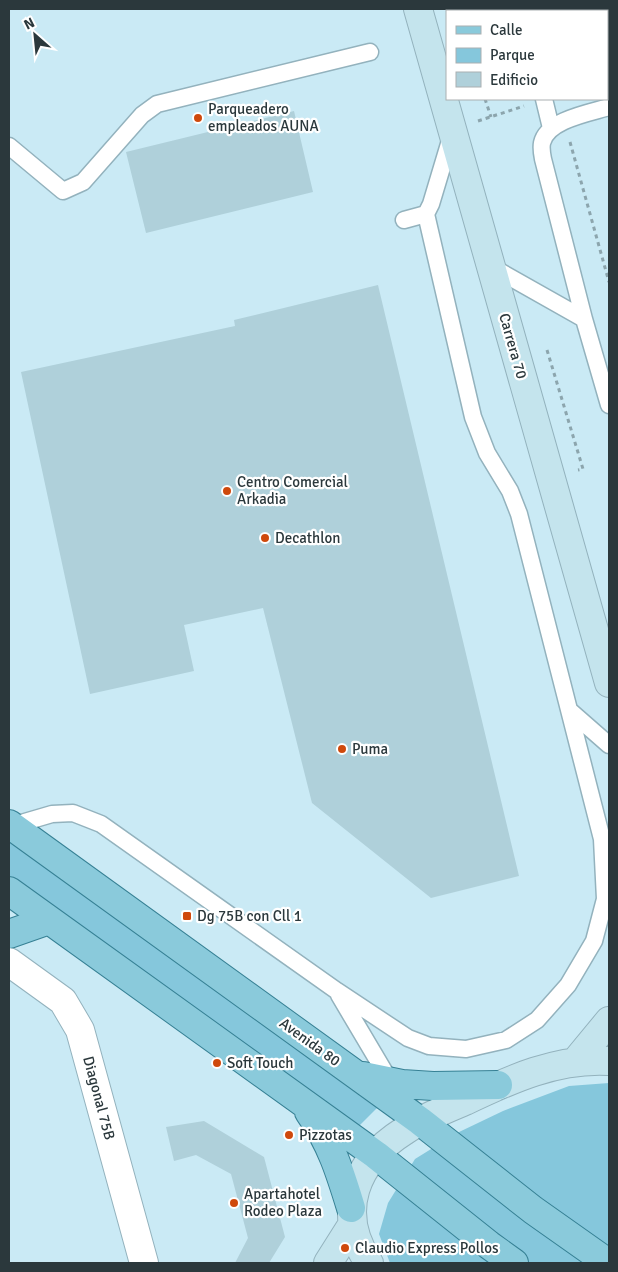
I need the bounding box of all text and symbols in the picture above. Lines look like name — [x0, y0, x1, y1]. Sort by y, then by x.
north arrow — [10, 10, 60, 60]
legend — [446, 10, 608, 100]
text: N — [21, 14, 38, 34]
text: Calle — [490, 21, 523, 39]
text: Parque — [490, 46, 535, 64]
text: Edificio — [490, 71, 538, 89]
place label: Parqueadero empleados AUNA — [208, 100, 319, 135]
marker: Parqueadero empleados AUNA — [192, 112, 204, 124]
street label: Carrera 70 — [495, 311, 531, 381]
place label: Centro Comercial Arkadia — [237, 473, 348, 508]
marker: Centro Comercial Arkadia — [221, 485, 233, 497]
place label: Decathlon — [275, 529, 340, 547]
marker: Decathlon — [259, 532, 271, 544]
place label: Puma — [352, 740, 388, 758]
marker: Puma — [336, 743, 348, 755]
place label: Dg 75B con Cll 1 — [197, 907, 302, 925]
marker: Dg 75B con Cll 1 — [181, 910, 193, 922]
street label: Avenida 80 — [276, 1014, 344, 1070]
street label: Diagonal 75B — [79, 1054, 119, 1142]
place label: Soft Touch — [227, 1054, 293, 1072]
marker: Soft Touch — [211, 1057, 223, 1069]
place label: Pizzotas — [299, 1126, 352, 1144]
marker: Pizzotas — [283, 1129, 295, 1141]
place label: Apartahotel Rodeo Plaza — [244, 1185, 322, 1220]
marker: Apartahotel Rodeo Plaza — [228, 1197, 240, 1209]
place label: Claudio Express Pollos — [355, 1239, 499, 1257]
marker: Claudio Express Pollos — [339, 1242, 351, 1254]

